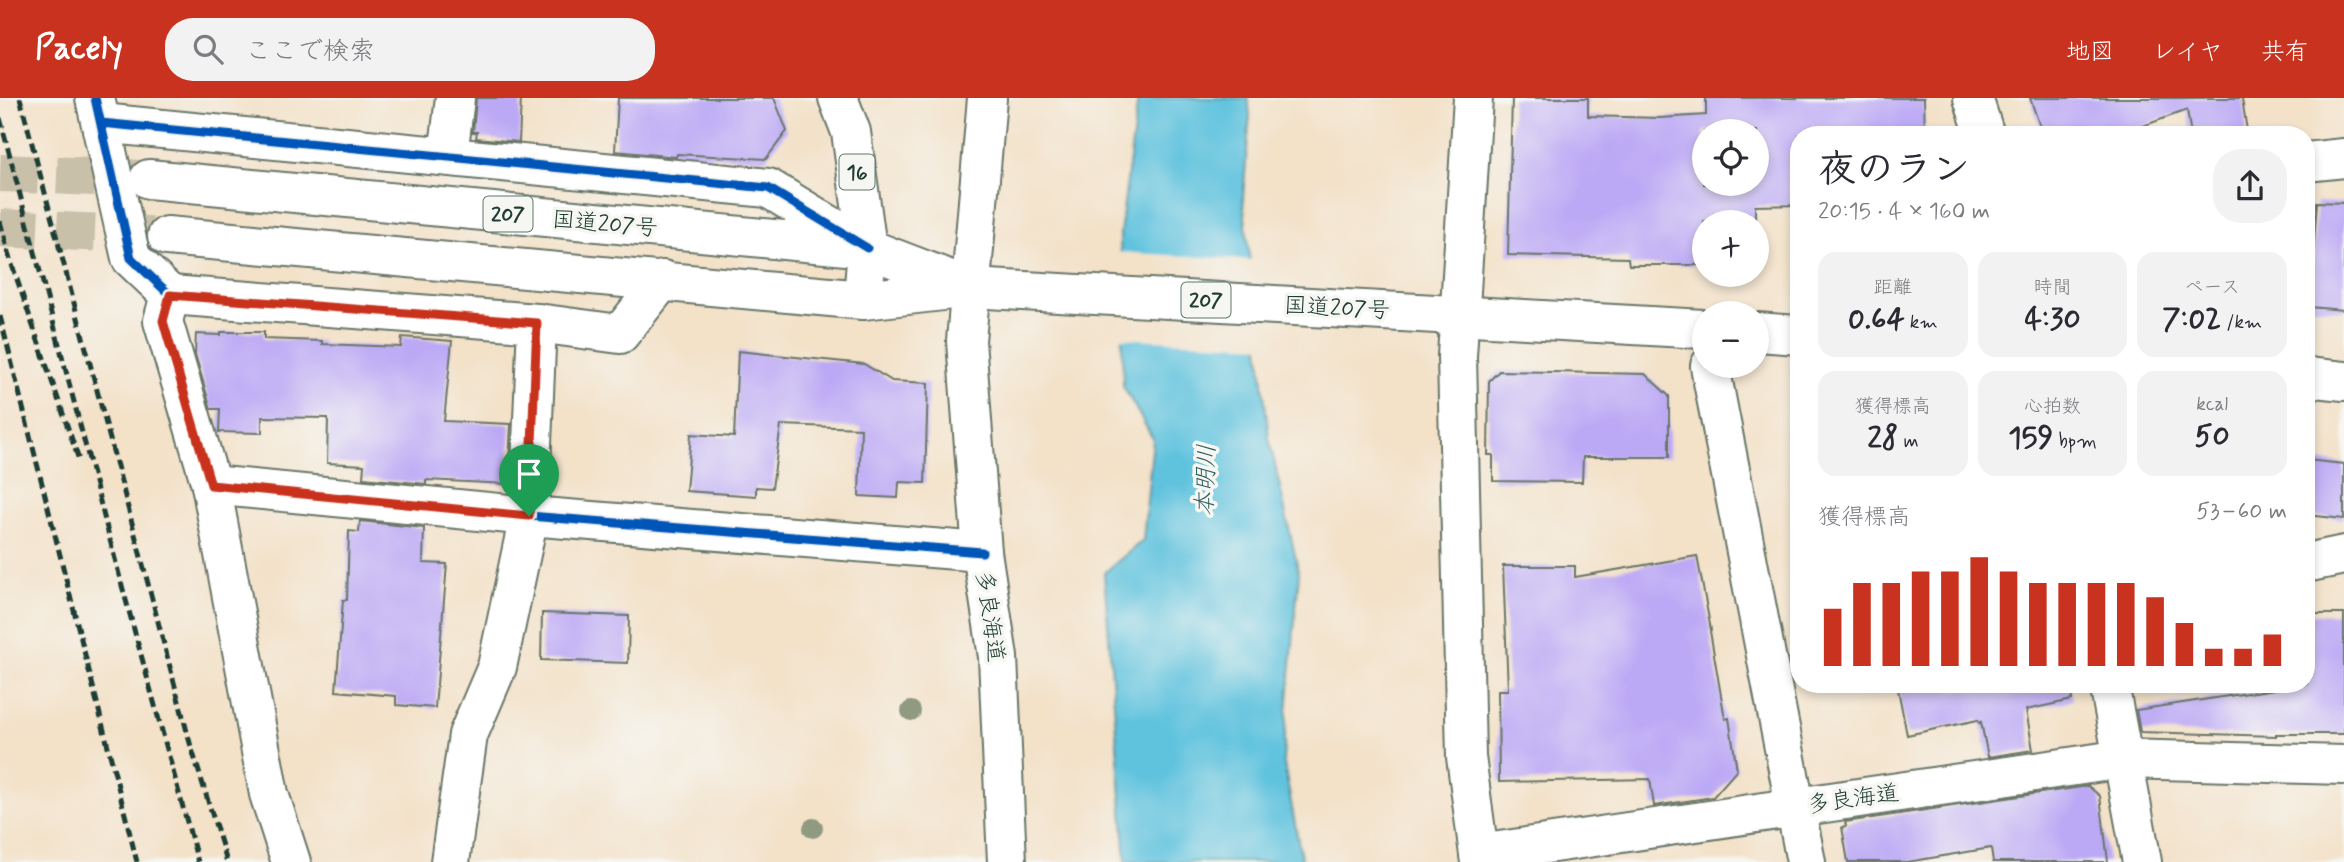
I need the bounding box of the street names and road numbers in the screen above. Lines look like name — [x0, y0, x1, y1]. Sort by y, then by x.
road number: 16 — [840, 154, 874, 190]
road number: 207 — [484, 197, 532, 232]
street label: 国道207号 — [551, 205, 659, 245]
road number: 207 — [1182, 282, 1230, 318]
street label: 国道207号 — [1283, 291, 1391, 327]
street label: 多良海道 — [968, 569, 1010, 664]
street label: 多良海道 — [1806, 779, 1901, 821]

